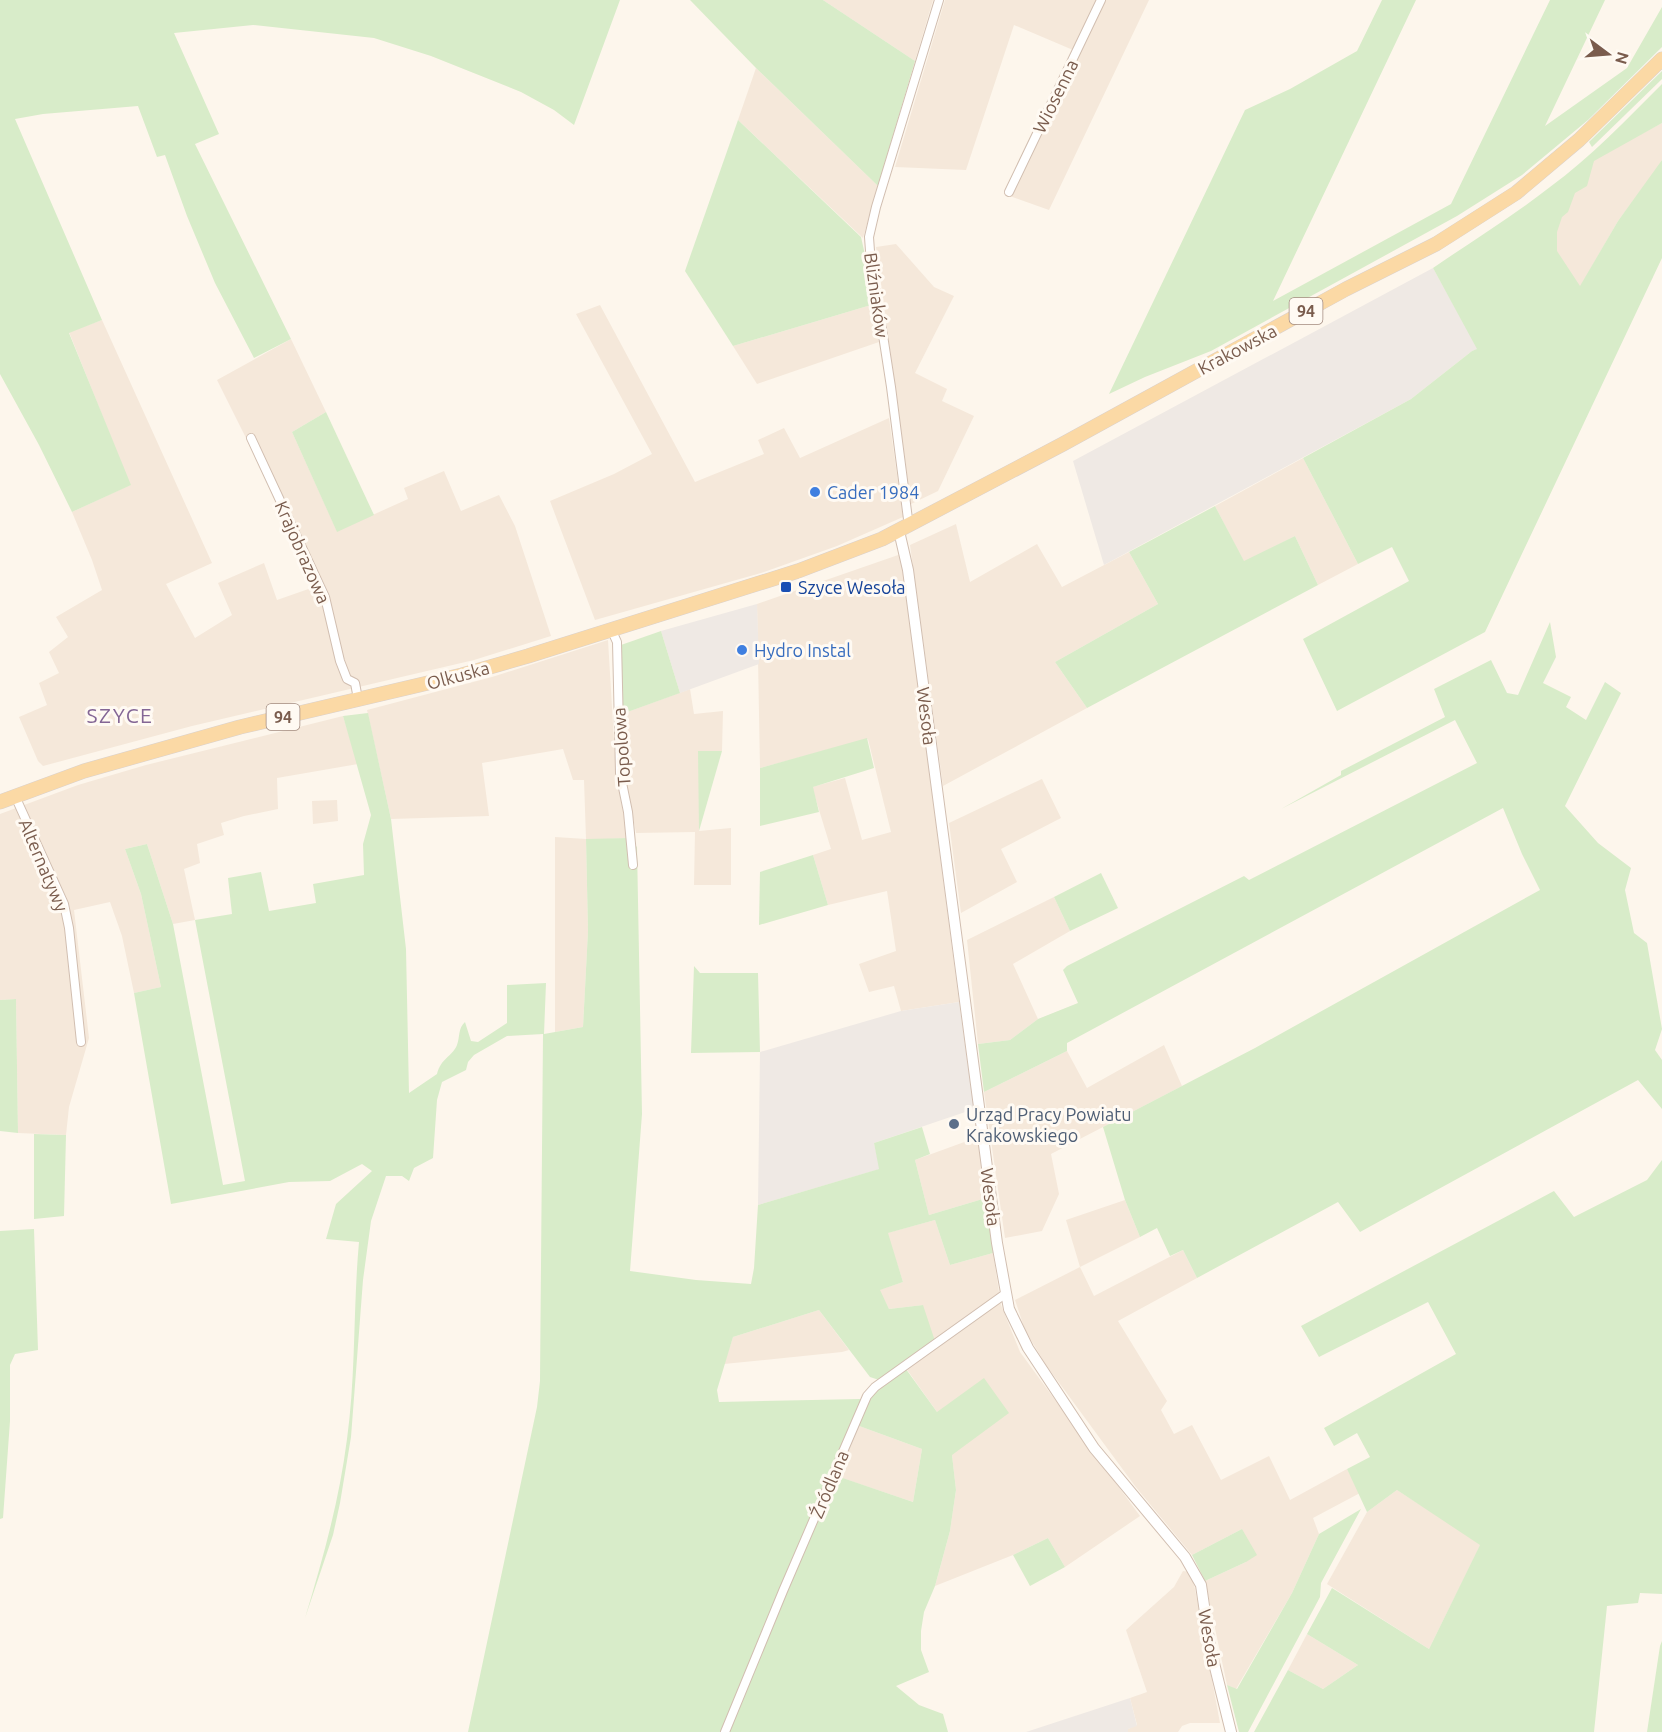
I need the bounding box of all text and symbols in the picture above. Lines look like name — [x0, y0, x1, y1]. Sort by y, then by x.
north arrow — [1578, 24, 1638, 84]
text: N — [1612, 50, 1633, 66]
street label: Wiosenna — [1029, 56, 1081, 136]
street label: Bliźniaków — [861, 251, 893, 339]
road number: 94 — [1290, 298, 1322, 324]
street label: Krakowska — [1194, 320, 1280, 378]
place label: Cader 1984 — [827, 482, 919, 502]
marker: Cader 1984 — [808, 485, 822, 499]
street label: Krajobrazowa — [271, 498, 335, 606]
place label: Szyce Wesoła — [798, 577, 906, 597]
marker: Szyce Wesoła — [779, 580, 793, 594]
place label: Hydro Instal — [754, 640, 851, 660]
marker: Hydro Instal — [735, 643, 749, 657]
street label: Olkuska — [424, 657, 492, 693]
street label: Wesoła — [913, 686, 941, 746]
district label: SZYCE — [87, 703, 153, 727]
road number: 94 — [266, 704, 300, 730]
street label: Topolowa — [608, 707, 634, 787]
street label: Alternatywy — [15, 816, 73, 915]
place label: Urząd Pracy Powiatu Krakowskiego — [966, 1104, 1132, 1145]
marker: Urząd Pracy Powiatu Krakowskiego — [947, 1117, 961, 1131]
street label: Wesoła — [977, 1167, 1005, 1227]
street label: Źródlana — [805, 1447, 852, 1521]
street label: Wesoła — [1195, 1607, 1225, 1669]

